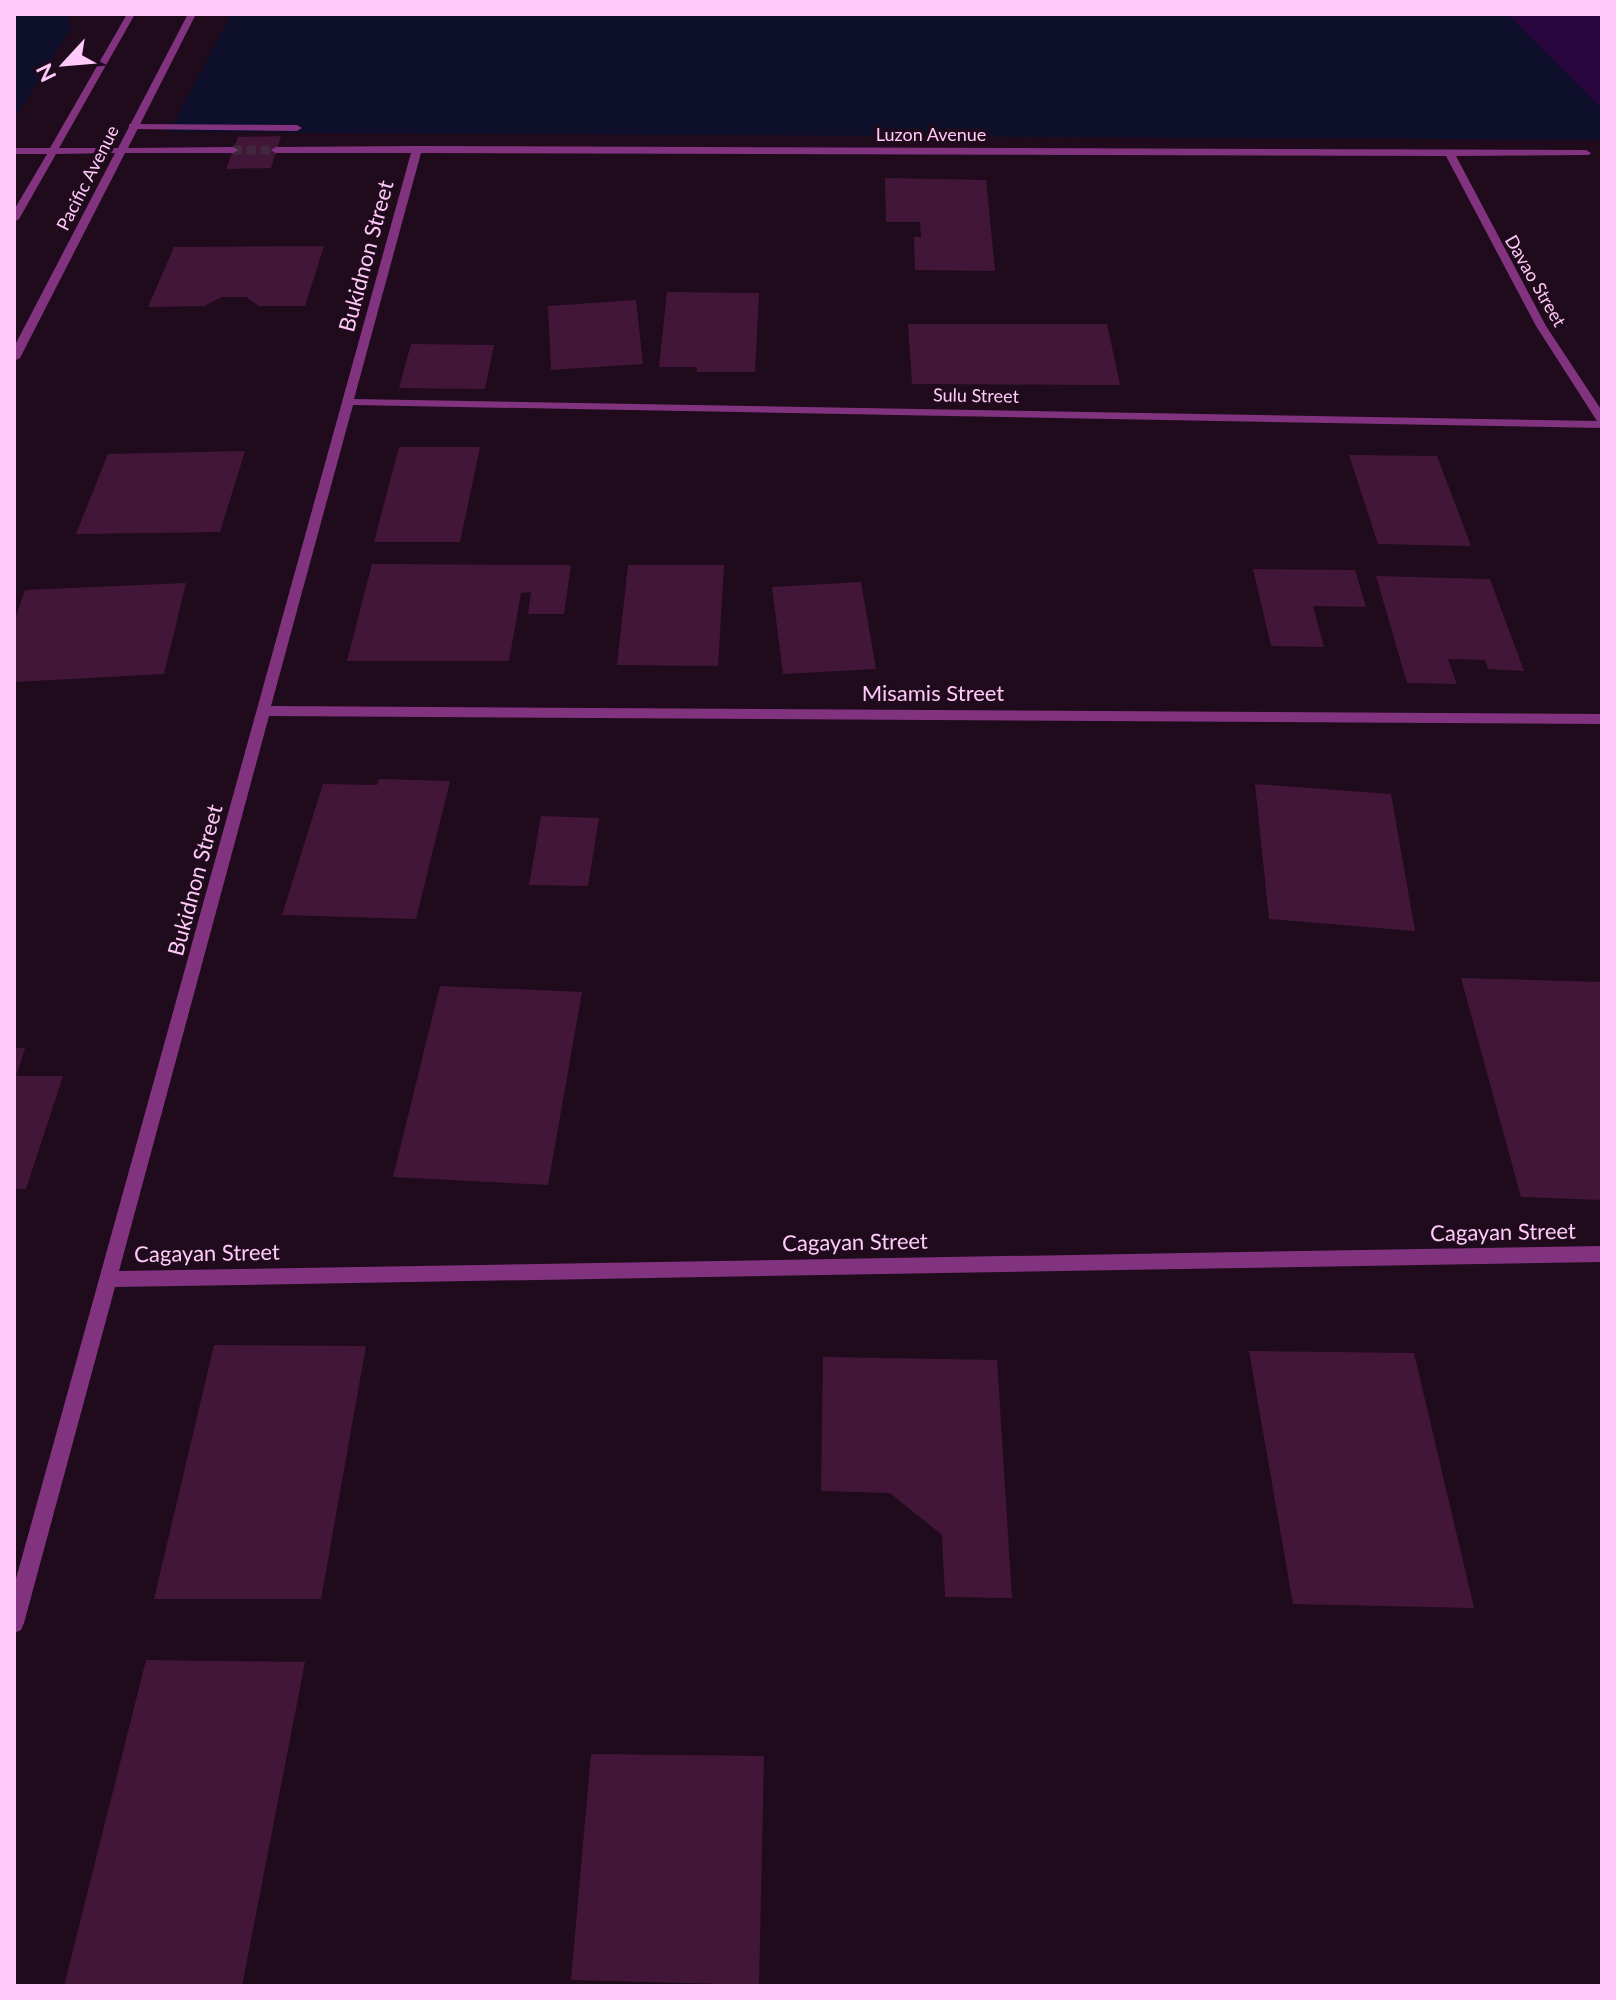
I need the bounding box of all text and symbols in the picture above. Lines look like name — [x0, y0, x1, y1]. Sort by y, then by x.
north arrow — [24, 24, 104, 104]
text: N — [30, 59, 61, 87]
street label: Pacific Avenue — [51, 121, 123, 234]
street label: Luzon Avenue — [876, 123, 986, 145]
street label: Bukidnon Street — [332, 177, 399, 335]
street label: Davao Street — [1501, 231, 1571, 331]
street label: Sulu Street — [933, 383, 1020, 407]
street label: Misamis Street — [862, 679, 1004, 706]
street label: Bukidnon Street — [161, 801, 228, 959]
street label: Cagayan Street — [1430, 1217, 1576, 1246]
street label: Cagayan Street — [782, 1227, 928, 1256]
street label: Cagayan Street — [134, 1238, 280, 1267]

